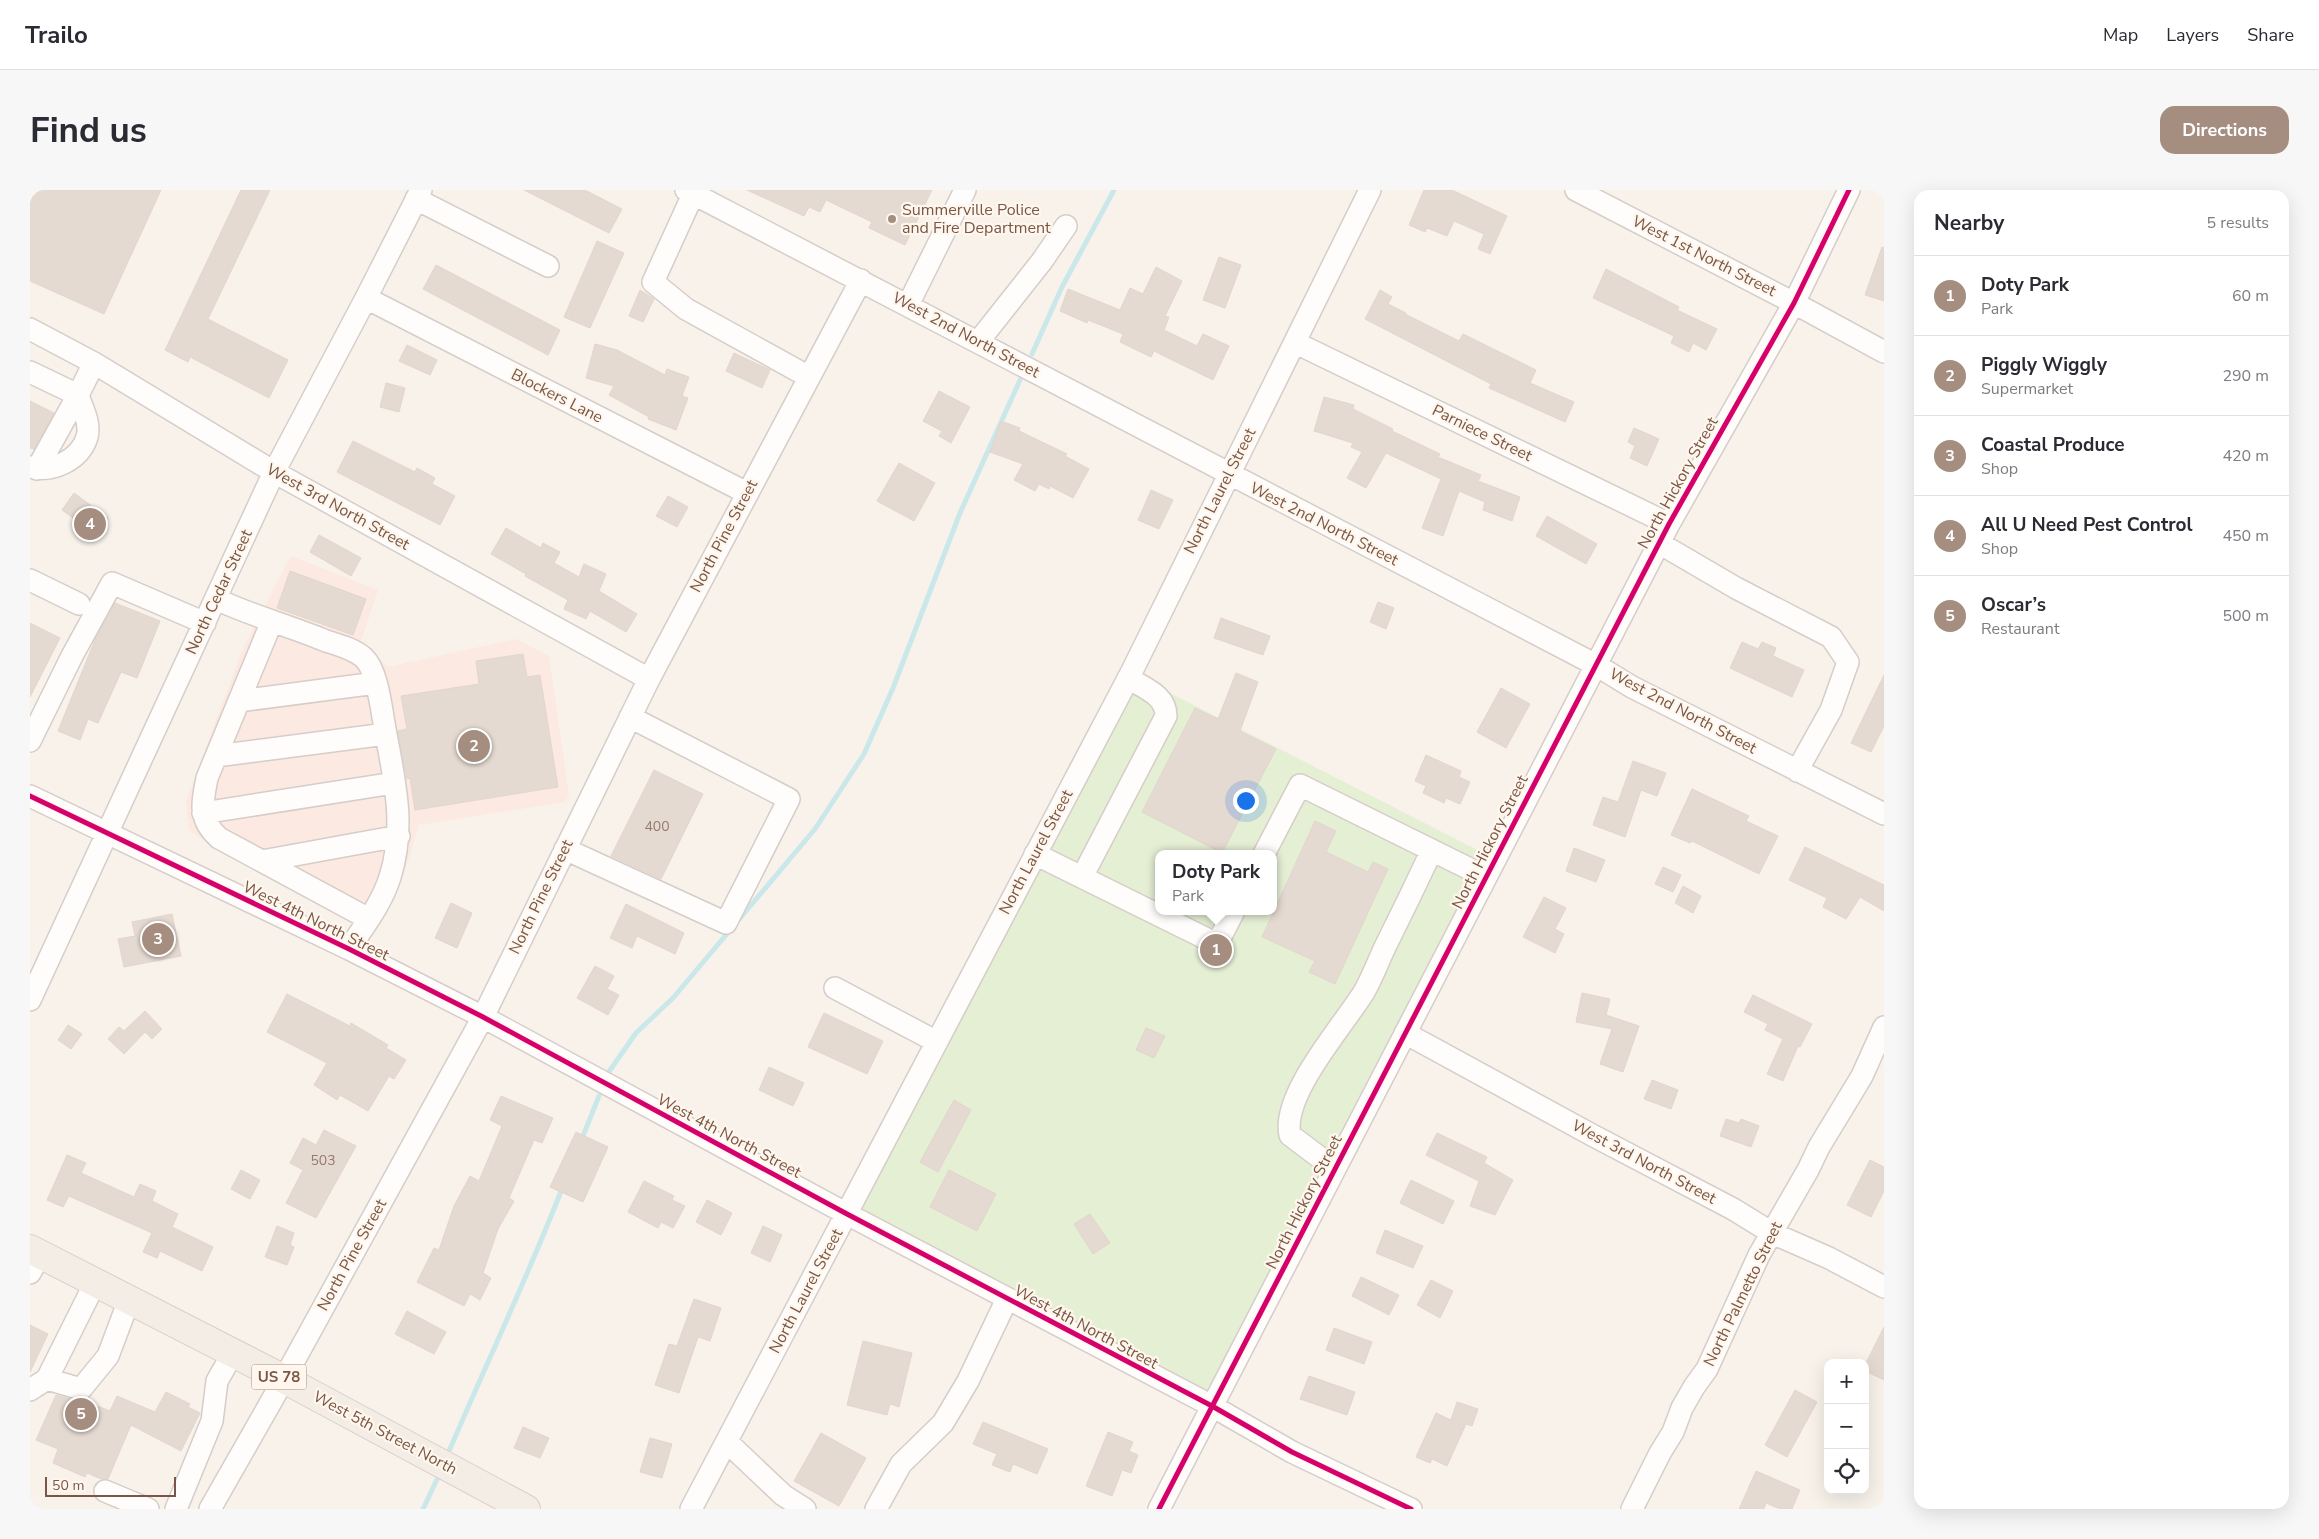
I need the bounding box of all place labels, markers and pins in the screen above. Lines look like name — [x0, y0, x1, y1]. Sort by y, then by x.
place label: Summerville Police and Fire Department — [902, 199, 1051, 239]
marker: Summerville Police and Fire Department — [886, 213, 898, 225]
pin: 4 — [74, 505, 106, 543]
pin: 2 — [458, 727, 490, 765]
pin: 3 — [142, 920, 174, 958]
pin: 1 — [1200, 931, 1232, 969]
pin: 5 — [65, 1395, 97, 1433]

